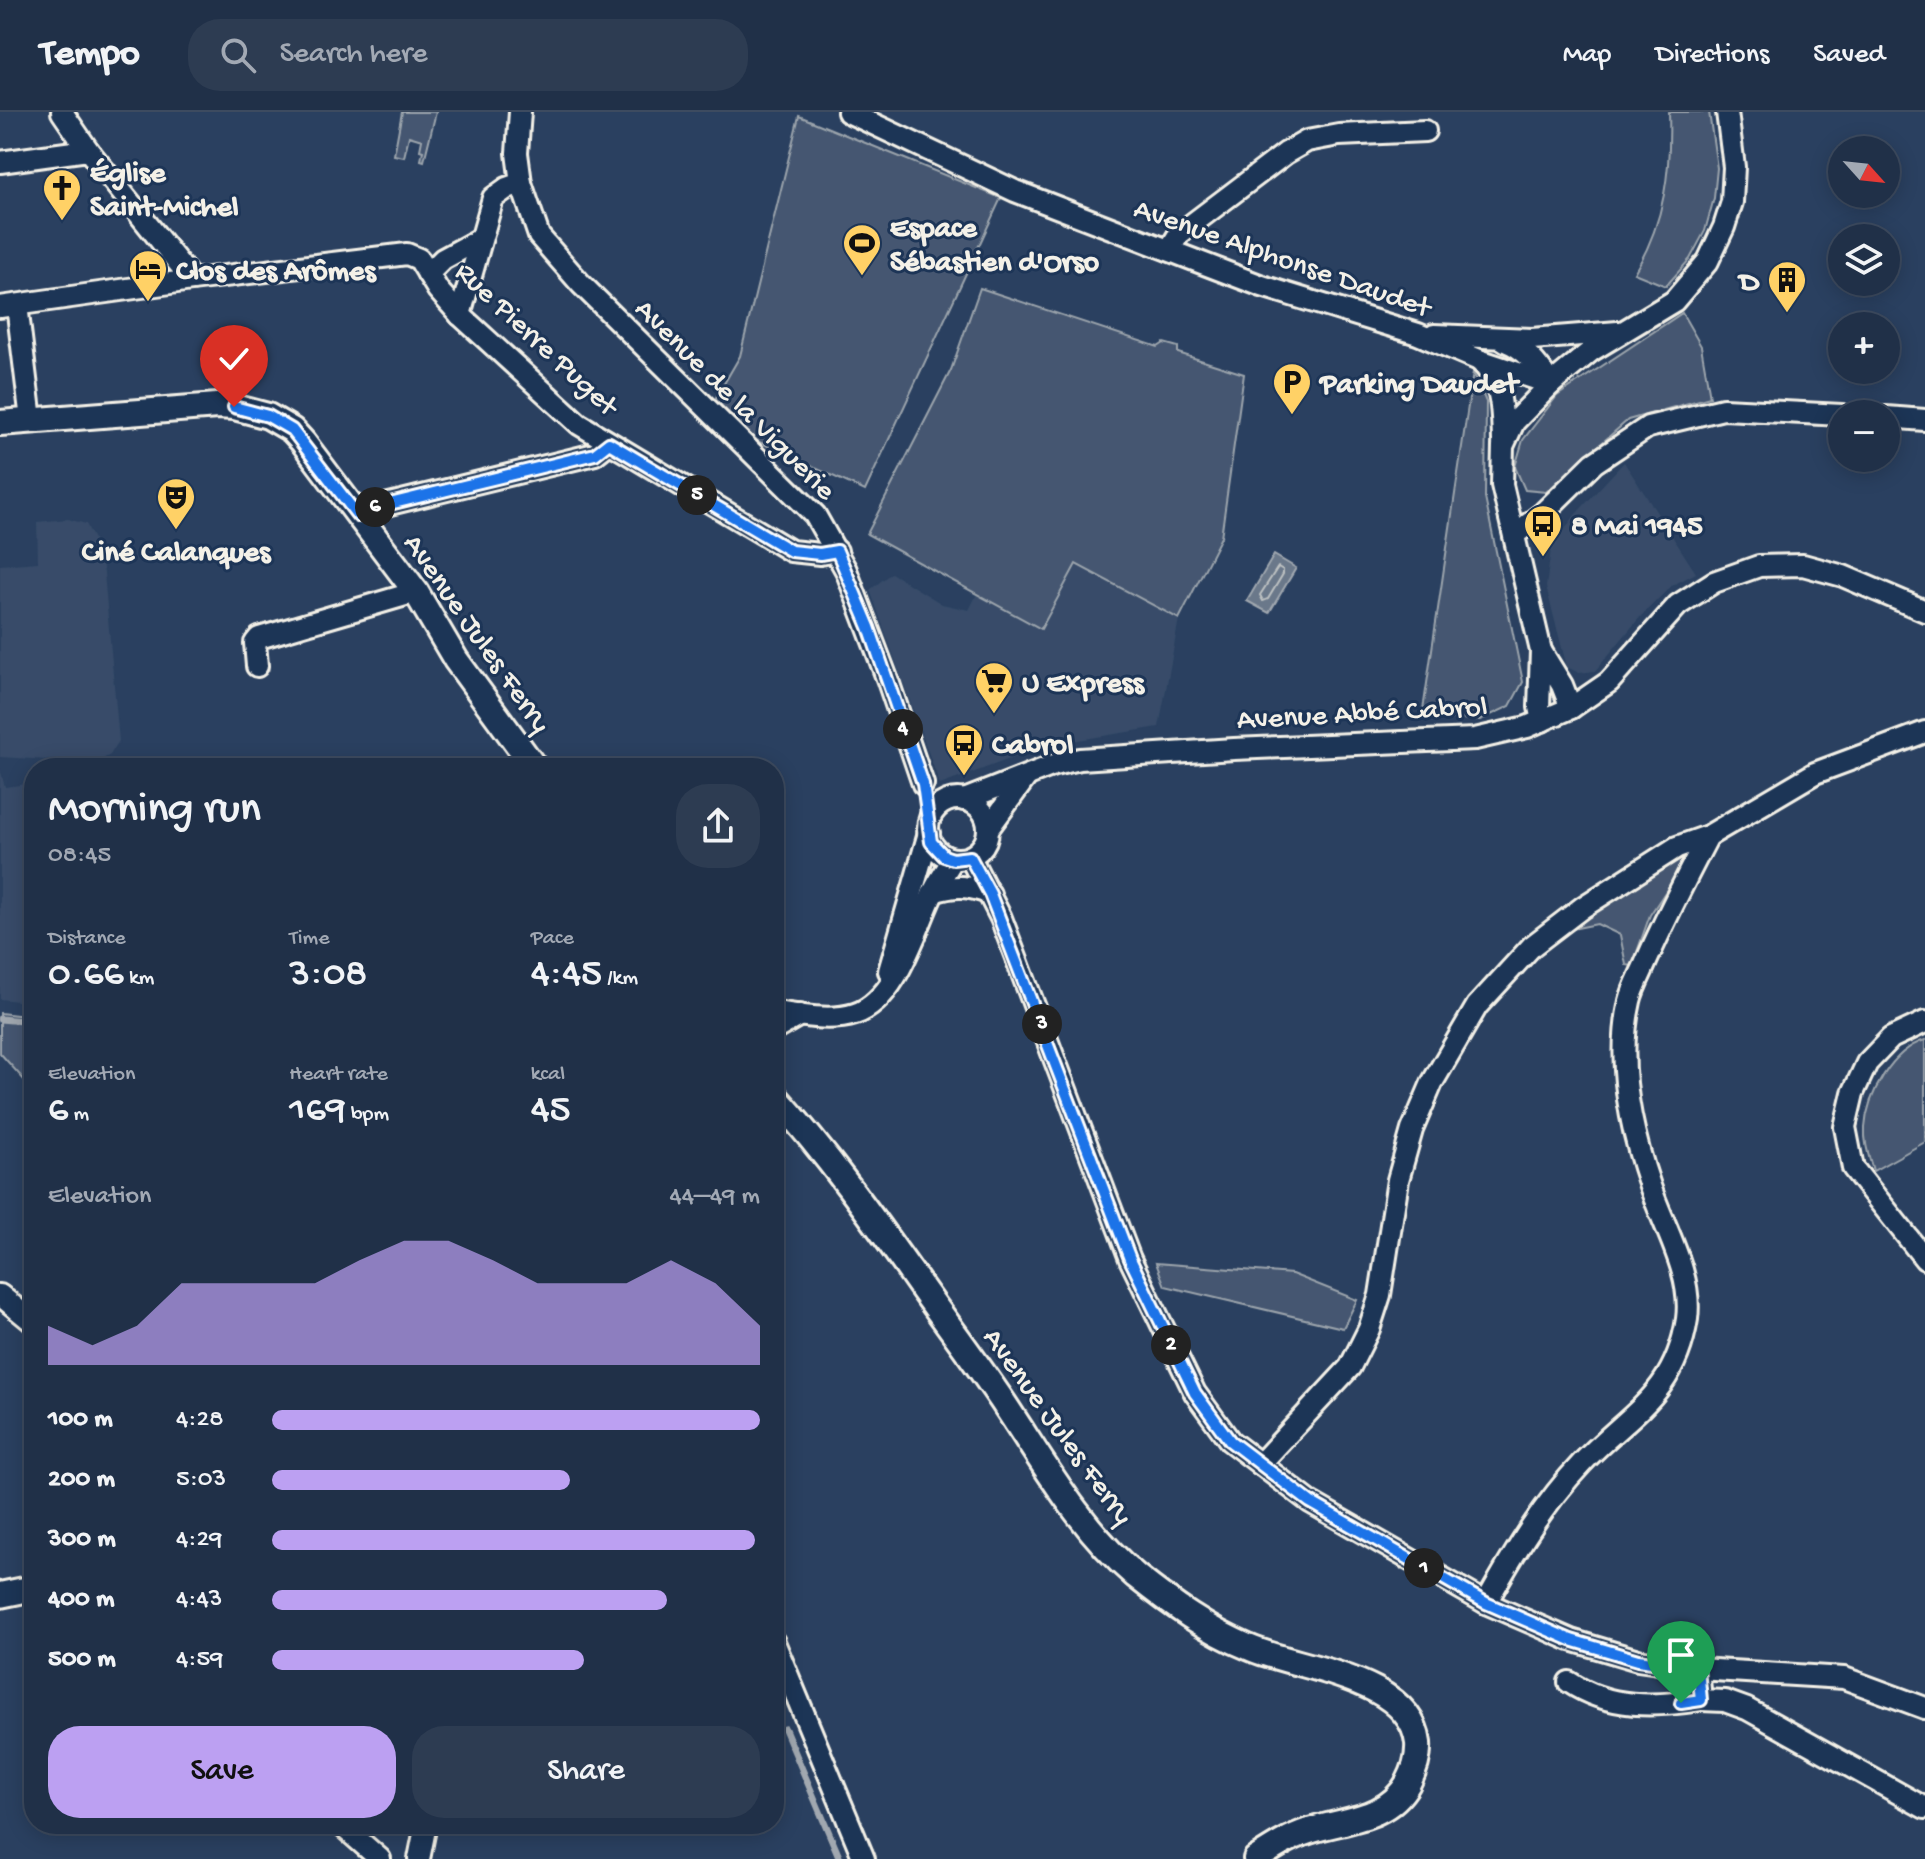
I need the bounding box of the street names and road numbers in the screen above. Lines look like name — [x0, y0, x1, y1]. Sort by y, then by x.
street label: Avenue Alphonse Daudet — [1129, 193, 1437, 328]
street label: Rue Pierre Puget — [446, 256, 626, 427]
street label: Avenue de la Viguerie — [626, 293, 842, 509]
street label: Avenue Jules Ferry — [394, 529, 557, 741]
street label: Avenue Abbé Cabrol — [1236, 691, 1488, 740]
street label: Avenue Jules Ferry — [973, 1323, 1140, 1533]

